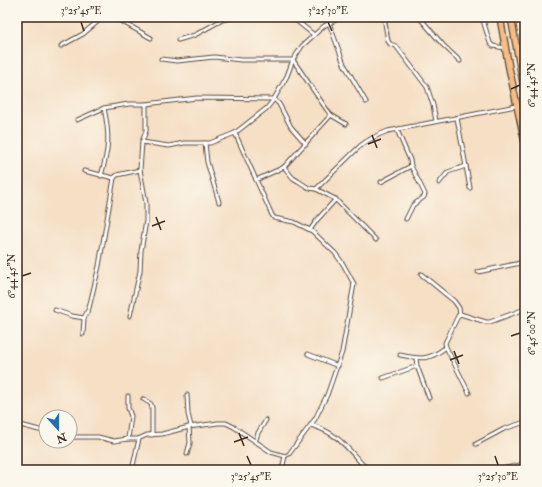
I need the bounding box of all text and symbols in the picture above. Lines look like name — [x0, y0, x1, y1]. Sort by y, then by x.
text: 3°25'45"E — [61, 5, 101, 17]
text: 3°25'30"E — [308, 5, 348, 17]
text: 6°44'45"N — [526, 62, 538, 108]
text: 6°44'45"N — [6, 253, 18, 299]
text: 6°45'00"N — [526, 311, 538, 355]
north arrow — [38, 409, 78, 449]
text: N — [53, 430, 69, 446]
text: 3°25'45"E — [231, 471, 271, 483]
text: 3°25'30"E — [478, 471, 518, 483]

